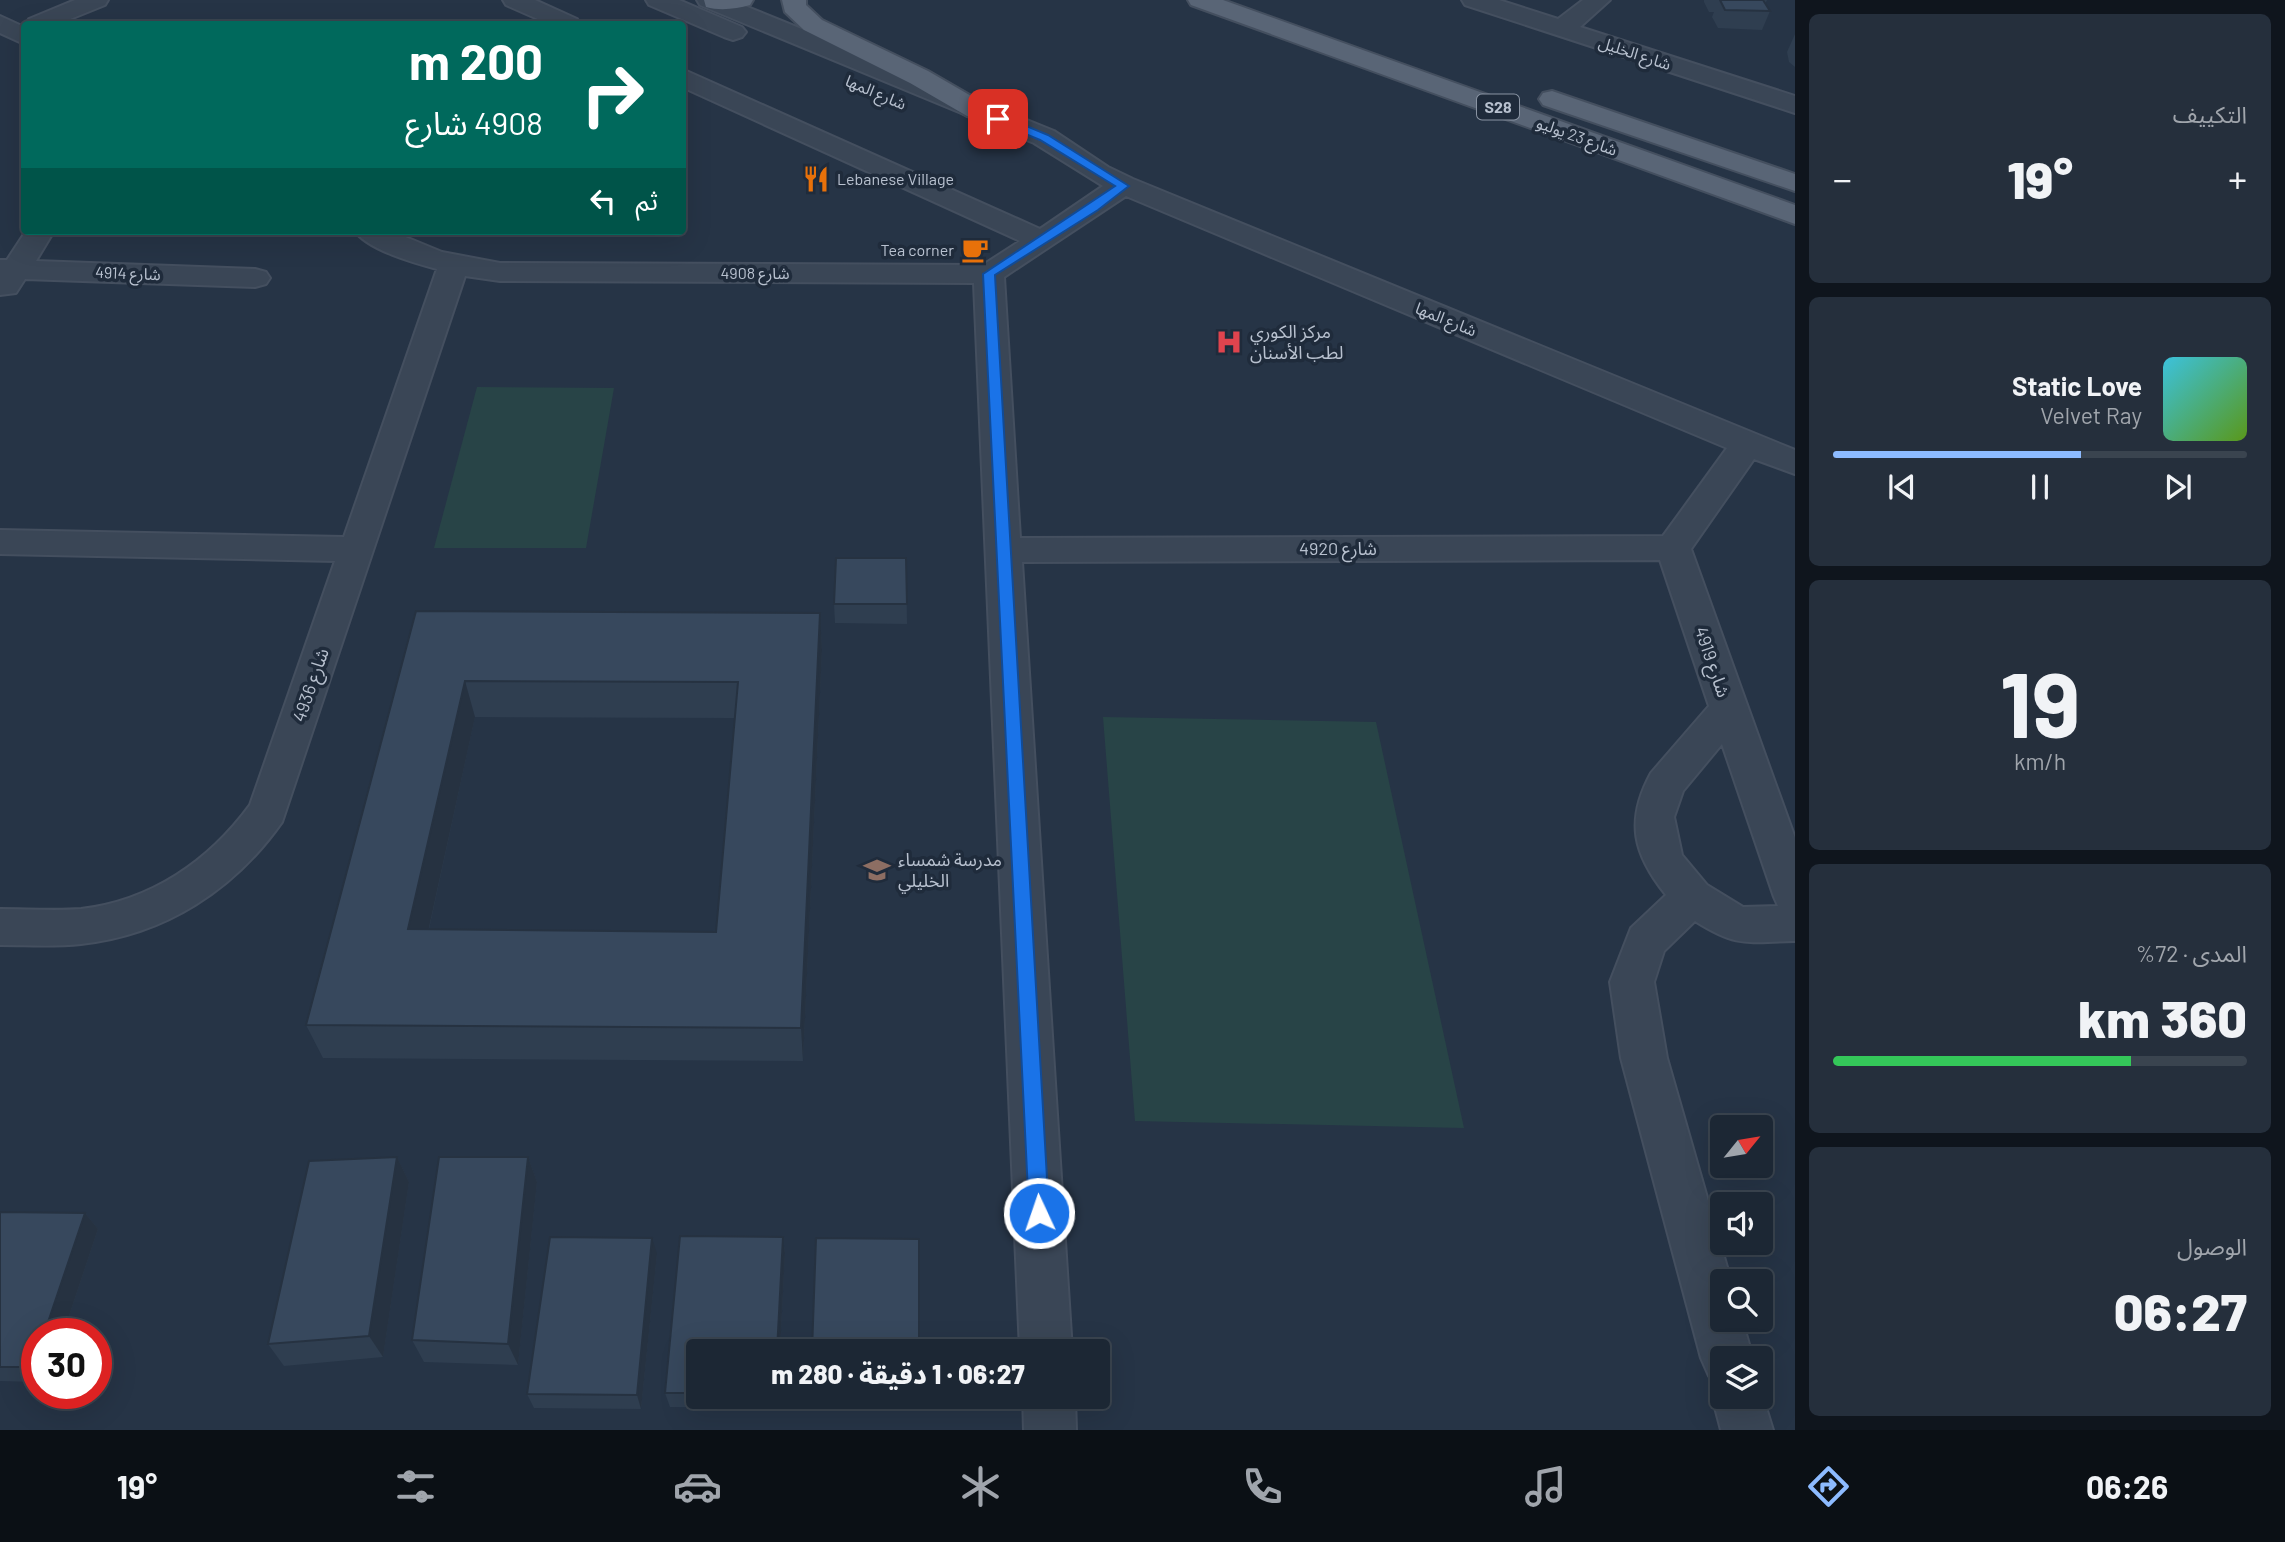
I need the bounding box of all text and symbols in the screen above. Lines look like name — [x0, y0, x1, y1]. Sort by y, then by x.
text: 200 m — [409, 31, 543, 90]
street label: شارع الخليل — [1595, 32, 1674, 77]
icon: right — [567, 49, 658, 140]
street label: شارع المها — [841, 70, 910, 117]
pin — [968, 89, 1028, 149]
road number: S28 — [1477, 94, 1519, 120]
icon: arrive — [979, 100, 1017, 138]
text: التكييف — [2173, 100, 2247, 128]
text: 4908 شارع — [405, 103, 543, 141]
street label: شارع 23 يوليو — [1533, 112, 1620, 163]
text: 19° — [2007, 147, 2073, 209]
text: − — [1833, 155, 1852, 201]
text: + — [2228, 155, 2247, 201]
restaurant icon: Lebanese Village — [801, 164, 831, 194]
place label: Lebanese Village — [837, 169, 954, 188]
icon: left — [584, 182, 622, 220]
text: ثم — [636, 184, 658, 215]
cafe icon: Tea corner — [960, 235, 990, 265]
place label: Tea corner — [881, 240, 954, 259]
street label: 4914 شارع — [95, 262, 161, 287]
street label: 4908 شارع — [721, 263, 789, 286]
street label: شارع المها — [1411, 298, 1480, 343]
place label: مركز الكوري لطب الأسنان — [1250, 320, 1343, 364]
hospital icon: مركز الكوري لطب الأسنان — [1214, 327, 1244, 357]
text: Static Love — [2012, 370, 2142, 401]
text: Velvet Ray — [2040, 401, 2142, 429]
icon: previous — [1883, 468, 1921, 506]
icon: pause — [2021, 468, 2059, 506]
icon: next — [2159, 468, 2197, 506]
street label: 4920 شارع — [1299, 537, 1377, 563]
street label: 4919 شارع — [1687, 623, 1735, 701]
street label: 4936 شارع — [287, 645, 337, 726]
text: 19 — [2000, 647, 2080, 756]
text: km/h — [2014, 747, 2066, 775]
place label: مدرسة شمساء الخليلي — [898, 848, 1002, 894]
school or university icon: مدرسة شمساء الخليلي — [862, 855, 892, 885]
text: المدى · 72% — [2136, 939, 2247, 967]
text: 360 km — [2078, 986, 2247, 1048]
north arrow — [1710, 1115, 1773, 1178]
map controls — [1710, 1115, 1773, 1409]
position arrow — [1002, 1176, 1076, 1250]
button: sound — [1710, 1192, 1773, 1255]
text: الوصول — [2177, 1232, 2247, 1260]
button: search — [1710, 1269, 1773, 1332]
text: 06:27 — [2114, 1279, 2247, 1341]
speed limit sign: 30 — [21, 1318, 112, 1409]
button: layers — [1710, 1346, 1773, 1409]
text: 06:27 · 1 دقيقة · 280 m — [771, 1358, 1025, 1389]
icon: filters — [391, 1462, 440, 1511]
icon: car — [673, 1462, 722, 1511]
icon: climate — [956, 1462, 1005, 1511]
icon: phone — [1238, 1462, 1287, 1511]
icon: music — [1521, 1462, 1570, 1511]
icon: directions — [1804, 1462, 1853, 1511]
text: 19° — [117, 1467, 157, 1505]
text: 06:26 — [2086, 1467, 2168, 1505]

